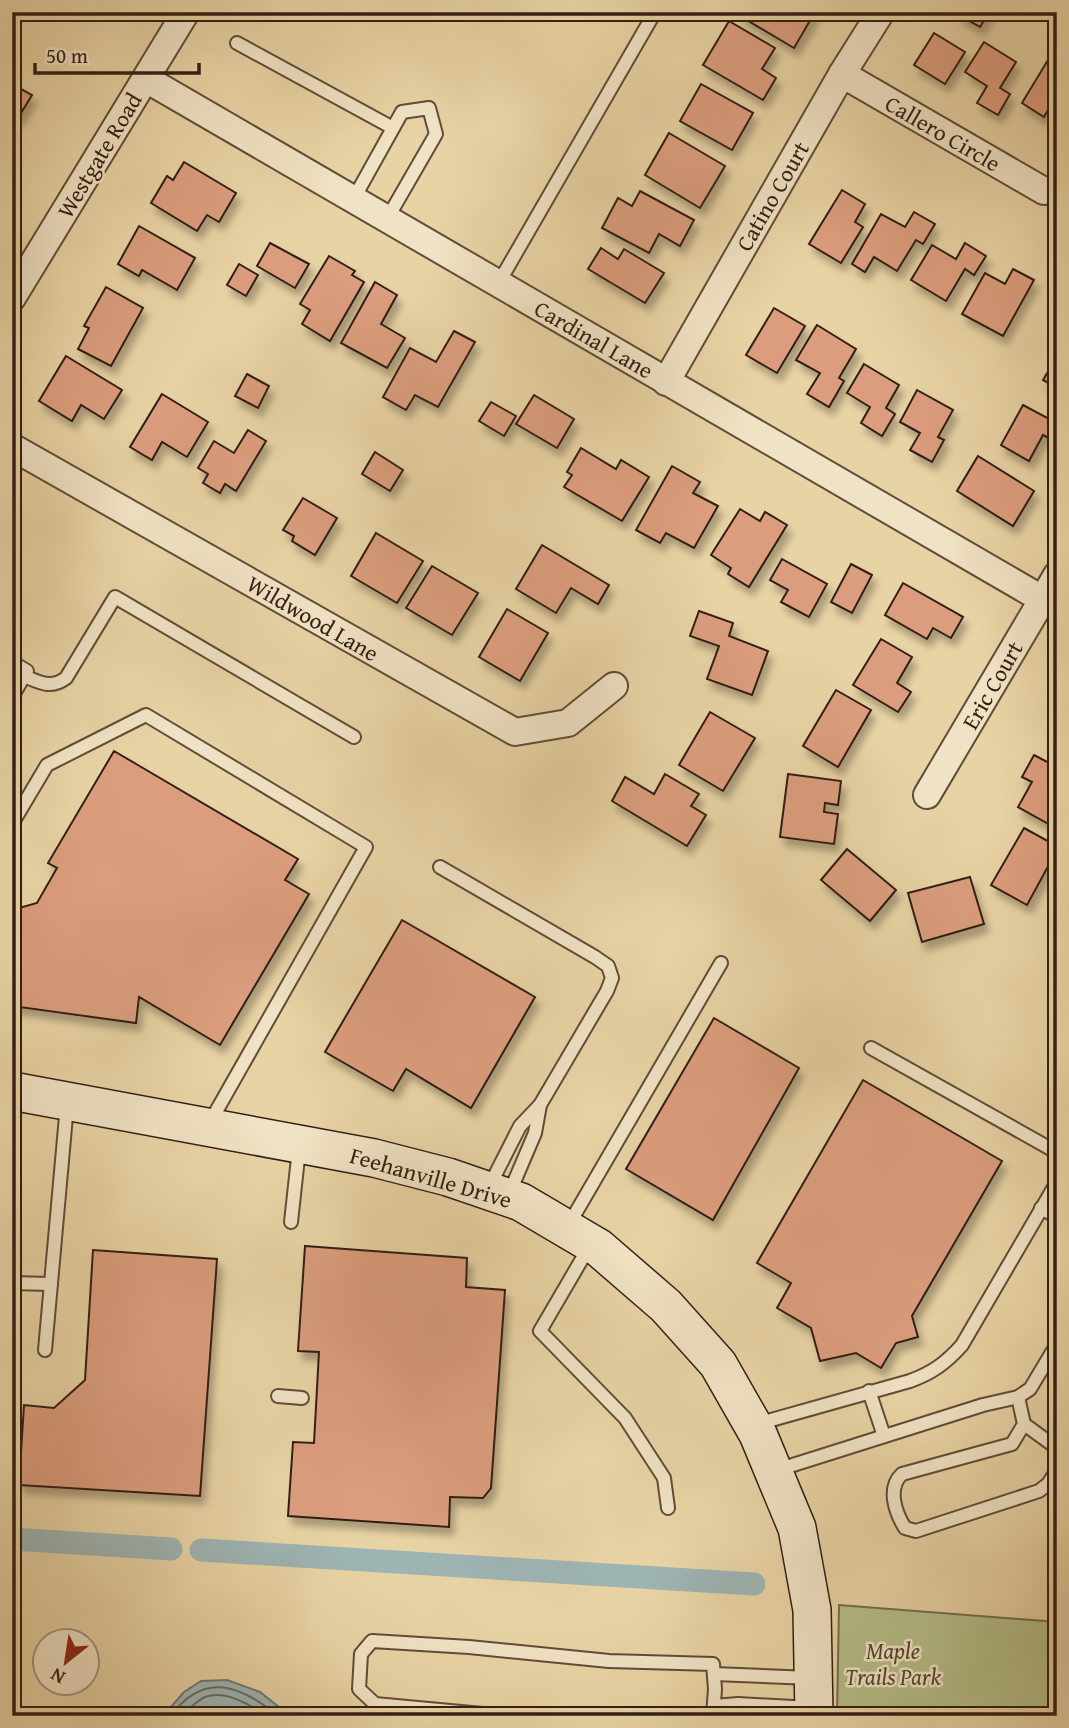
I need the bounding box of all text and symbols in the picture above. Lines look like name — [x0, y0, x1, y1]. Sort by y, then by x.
scale bar — [35, 32, 200, 76]
text: 50 m — [46, 40, 88, 71]
street label: Westgate Road — [49, 85, 150, 224]
street label: Callero Circle — [879, 87, 1007, 179]
street label: Catino Court — [727, 135, 817, 257]
street label: Cardinal Lane — [528, 292, 660, 386]
street label: Wildwood Lane — [241, 567, 385, 669]
street label: Eric Court — [953, 635, 1031, 735]
street label: Feehanville Drive — [346, 1138, 516, 1216]
north arrow — [32, 1626, 102, 1696]
park label: Maple Trails Park — [845, 1634, 941, 1693]
text: N — [45, 1661, 70, 1692]

